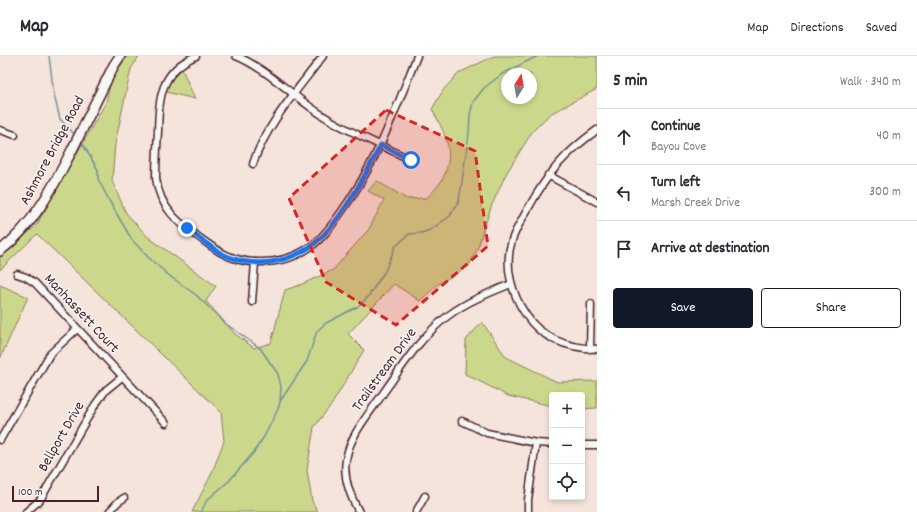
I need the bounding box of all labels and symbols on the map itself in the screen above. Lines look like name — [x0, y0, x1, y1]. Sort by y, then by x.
north arrow — [501, 68, 537, 104]
street label: Ashmore Bridge Road — [15, 92, 91, 210]
route start — [402, 151, 420, 169]
route end — [178, 219, 196, 237]
street label: Manhassett Court — [38, 269, 124, 359]
street label: Trailstream Drive — [347, 323, 423, 416]
street label: Bellport Drive — [33, 397, 91, 476]
scale bar — [12, 484, 99, 503]

